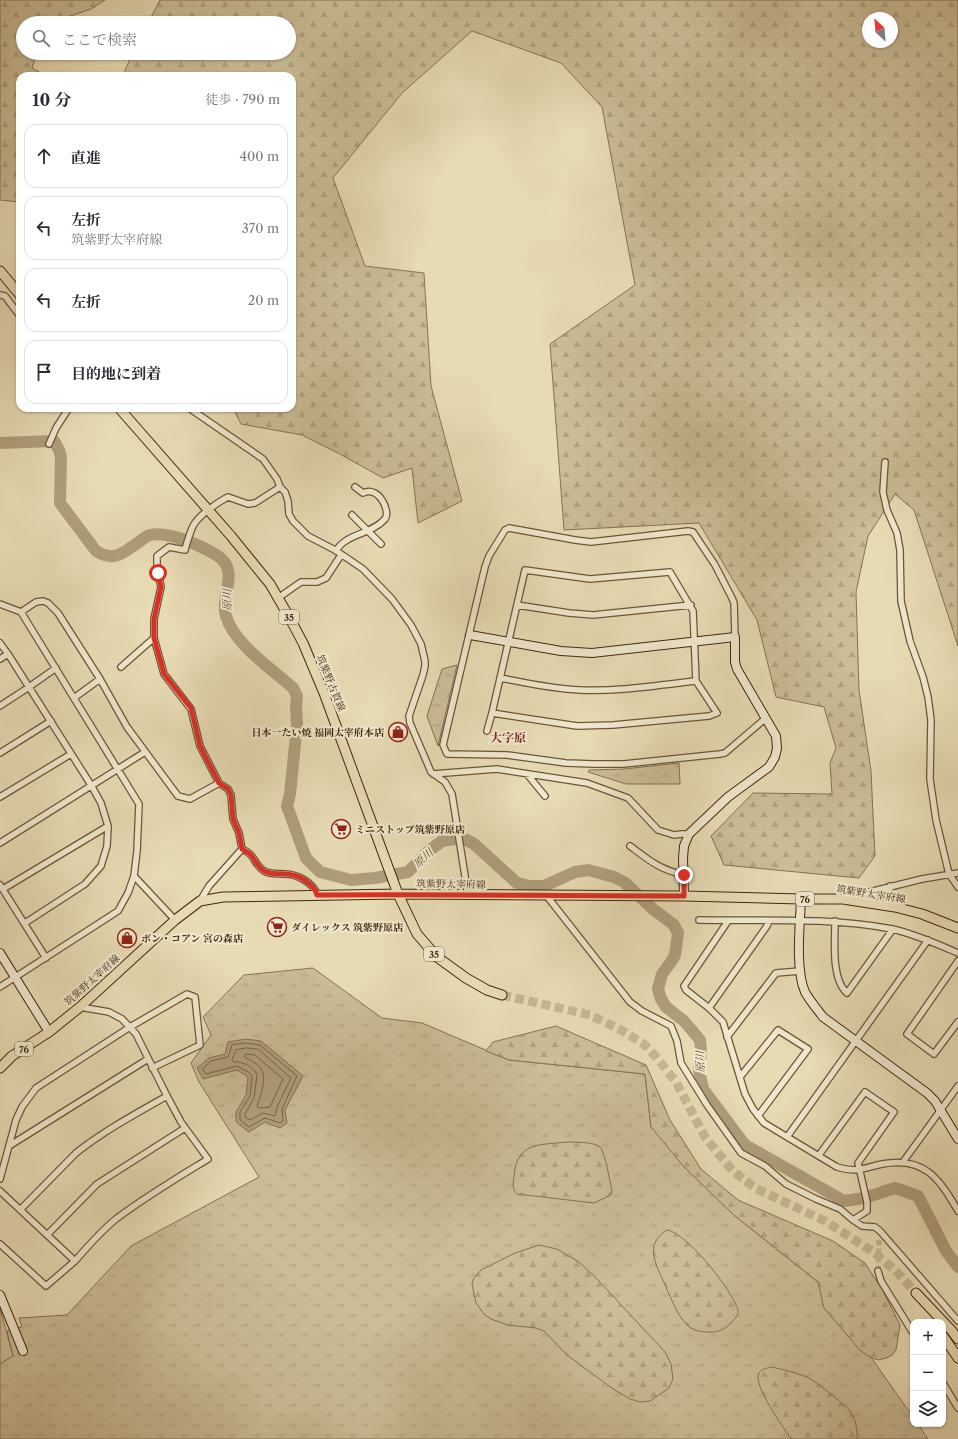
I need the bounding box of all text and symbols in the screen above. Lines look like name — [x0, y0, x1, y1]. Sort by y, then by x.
north arrow — [862, 12, 898, 48]
search box — [16, 16, 296, 60]
icon: search — [30, 27, 52, 49]
text: ここで検索 — [62, 30, 137, 49]
text: 10 分 — [32, 90, 72, 110]
text: 徒歩 · 790 m — [206, 91, 280, 107]
icon: ahead — [33, 145, 55, 167]
text: 直進 — [71, 148, 101, 167]
text: 400 m — [239, 148, 279, 164]
text: 左折 — [71, 210, 101, 229]
icon: left — [33, 217, 55, 239]
text: 370 m — [242, 220, 279, 236]
text: 筑紫野太宰府線 — [71, 231, 162, 247]
icon: left — [33, 289, 55, 311]
text: 左折 — [71, 292, 101, 311]
text: 20 m — [248, 292, 279, 308]
icon: arrive — [33, 361, 55, 383]
text: 目的地に到着 — [71, 364, 161, 383]
route start — [149, 564, 167, 582]
water label: 原川 — [220, 588, 234, 611]
road number: 35 — [279, 610, 299, 624]
street label: 筑紫野古賀線 — [314, 653, 348, 713]
shop icon: 日本一たい焼 福岡太宰府本店 — [387, 721, 409, 743]
place label: 日本一たい焼 福岡太宰府本店 — [251, 726, 385, 739]
district label: 大字原 — [490, 730, 526, 745]
supermarket icon: ミニストップ筑紫野原店 — [330, 818, 352, 840]
place label: ミニストップ筑紫野原店 — [355, 823, 466, 836]
water label: 原川 — [410, 845, 437, 871]
route end — [675, 866, 693, 884]
street label: 筑紫野太宰府線 — [416, 877, 486, 891]
street label: 筑紫野太宰府線 — [835, 882, 907, 906]
road number: 76 — [796, 892, 814, 906]
supermarket icon: ダイレックス 筑紫野原店 — [266, 916, 288, 938]
place label: ダイレックス 筑紫野原店 — [291, 921, 404, 934]
shop icon: ボン・コアン 宮の森店 — [116, 927, 138, 949]
place label: ボン・コアン 宮の森店 — [141, 932, 244, 945]
road number: 35 — [424, 947, 444, 961]
street label: 筑紫野太宰府線 — [62, 952, 122, 1008]
road number: 76 — [15, 1042, 33, 1056]
water label: 原川 — [693, 1050, 707, 1073]
map controls — [910, 1319, 946, 1427]
button: + — [910, 1319, 946, 1355]
button: − — [910, 1355, 946, 1391]
button: layers — [910, 1391, 946, 1427]

